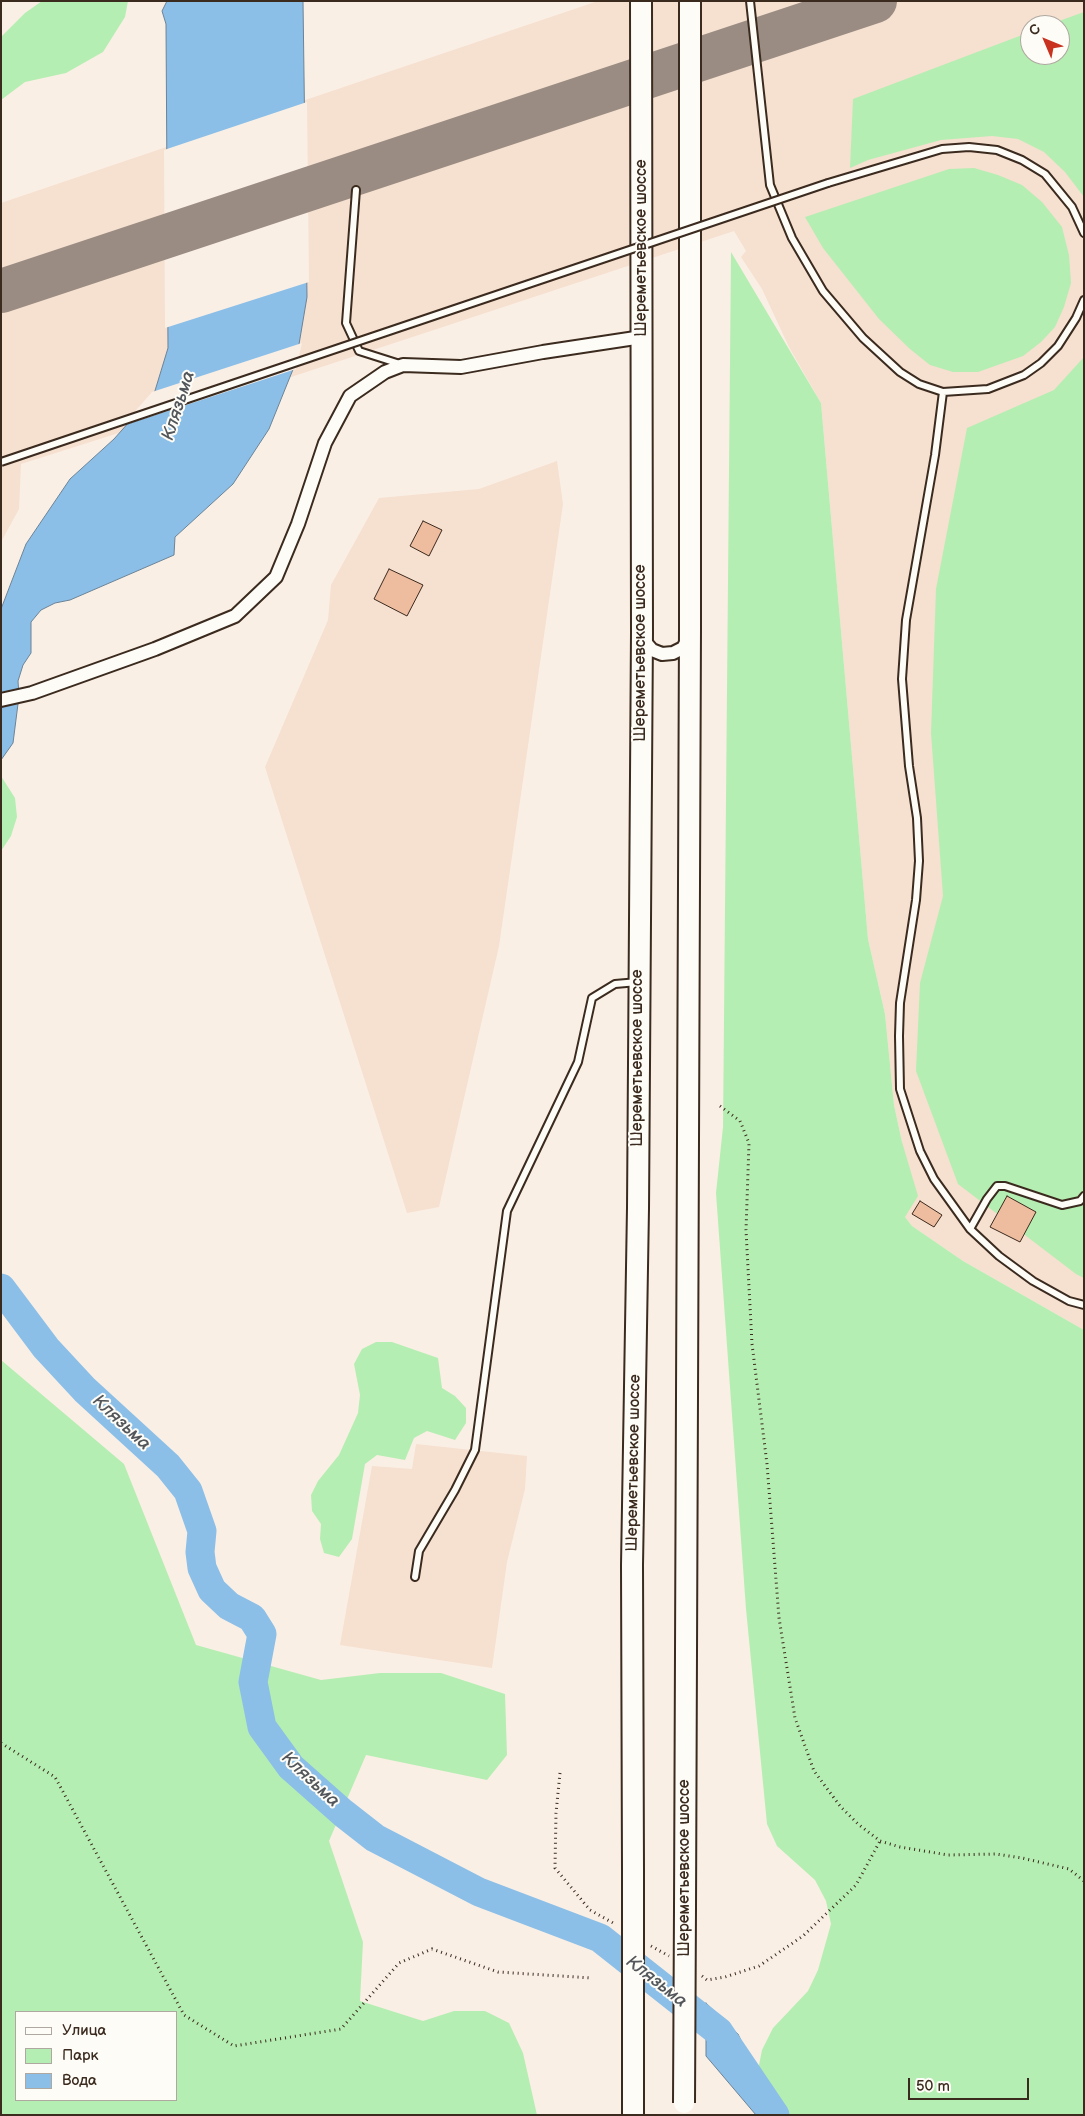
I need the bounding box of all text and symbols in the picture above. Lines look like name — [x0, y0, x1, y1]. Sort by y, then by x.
north arrow — [1020, 15, 1070, 65]
text: С — [1025, 20, 1044, 39]
street label: Шереметьевское шоссе — [632, 159, 652, 337]
water label: Клязьма — [158, 368, 200, 444]
street label: Шереметьевское шоссе — [631, 564, 651, 742]
street label: Шереметьевское шоссе — [628, 969, 648, 1147]
street label: Шереметьевское шоссе — [623, 1374, 645, 1552]
water label: Клязьма — [87, 1391, 155, 1455]
water label: Клязьма — [276, 1748, 344, 1812]
street label: Шереметьевское шоссе — [675, 1779, 695, 1957]
water label: Клязьма — [621, 1951, 691, 2013]
legend — [15, 2011, 178, 2101]
text: Улица — [62, 2021, 106, 2040]
text: Парк — [62, 2046, 99, 2065]
scale bar — [910, 2068, 1031, 2100]
text: Вода — [62, 2071, 97, 2090]
text: 50 m — [916, 2077, 950, 2096]

